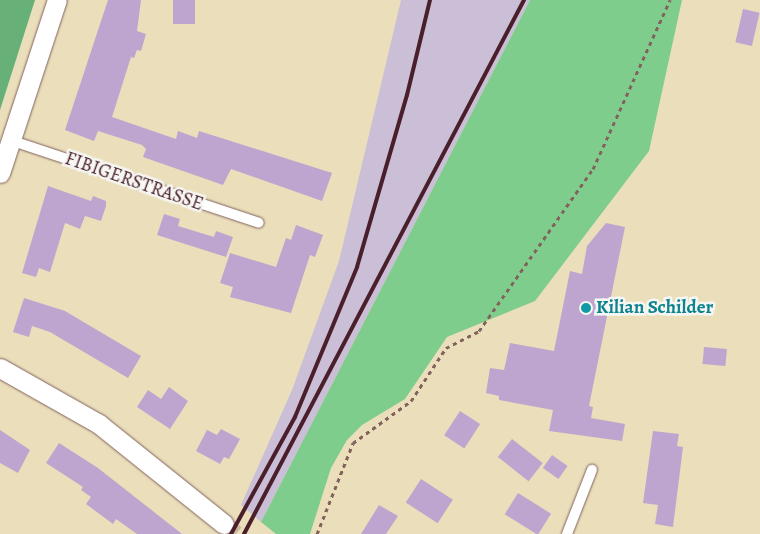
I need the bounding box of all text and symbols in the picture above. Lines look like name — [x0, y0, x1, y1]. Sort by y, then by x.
street label: FIBIGERSTRASSE — [62, 148, 206, 216]
place label: Kilian Schilder — [596, 297, 713, 319]
marker: Kilian Schilder — [580, 302, 592, 314]

